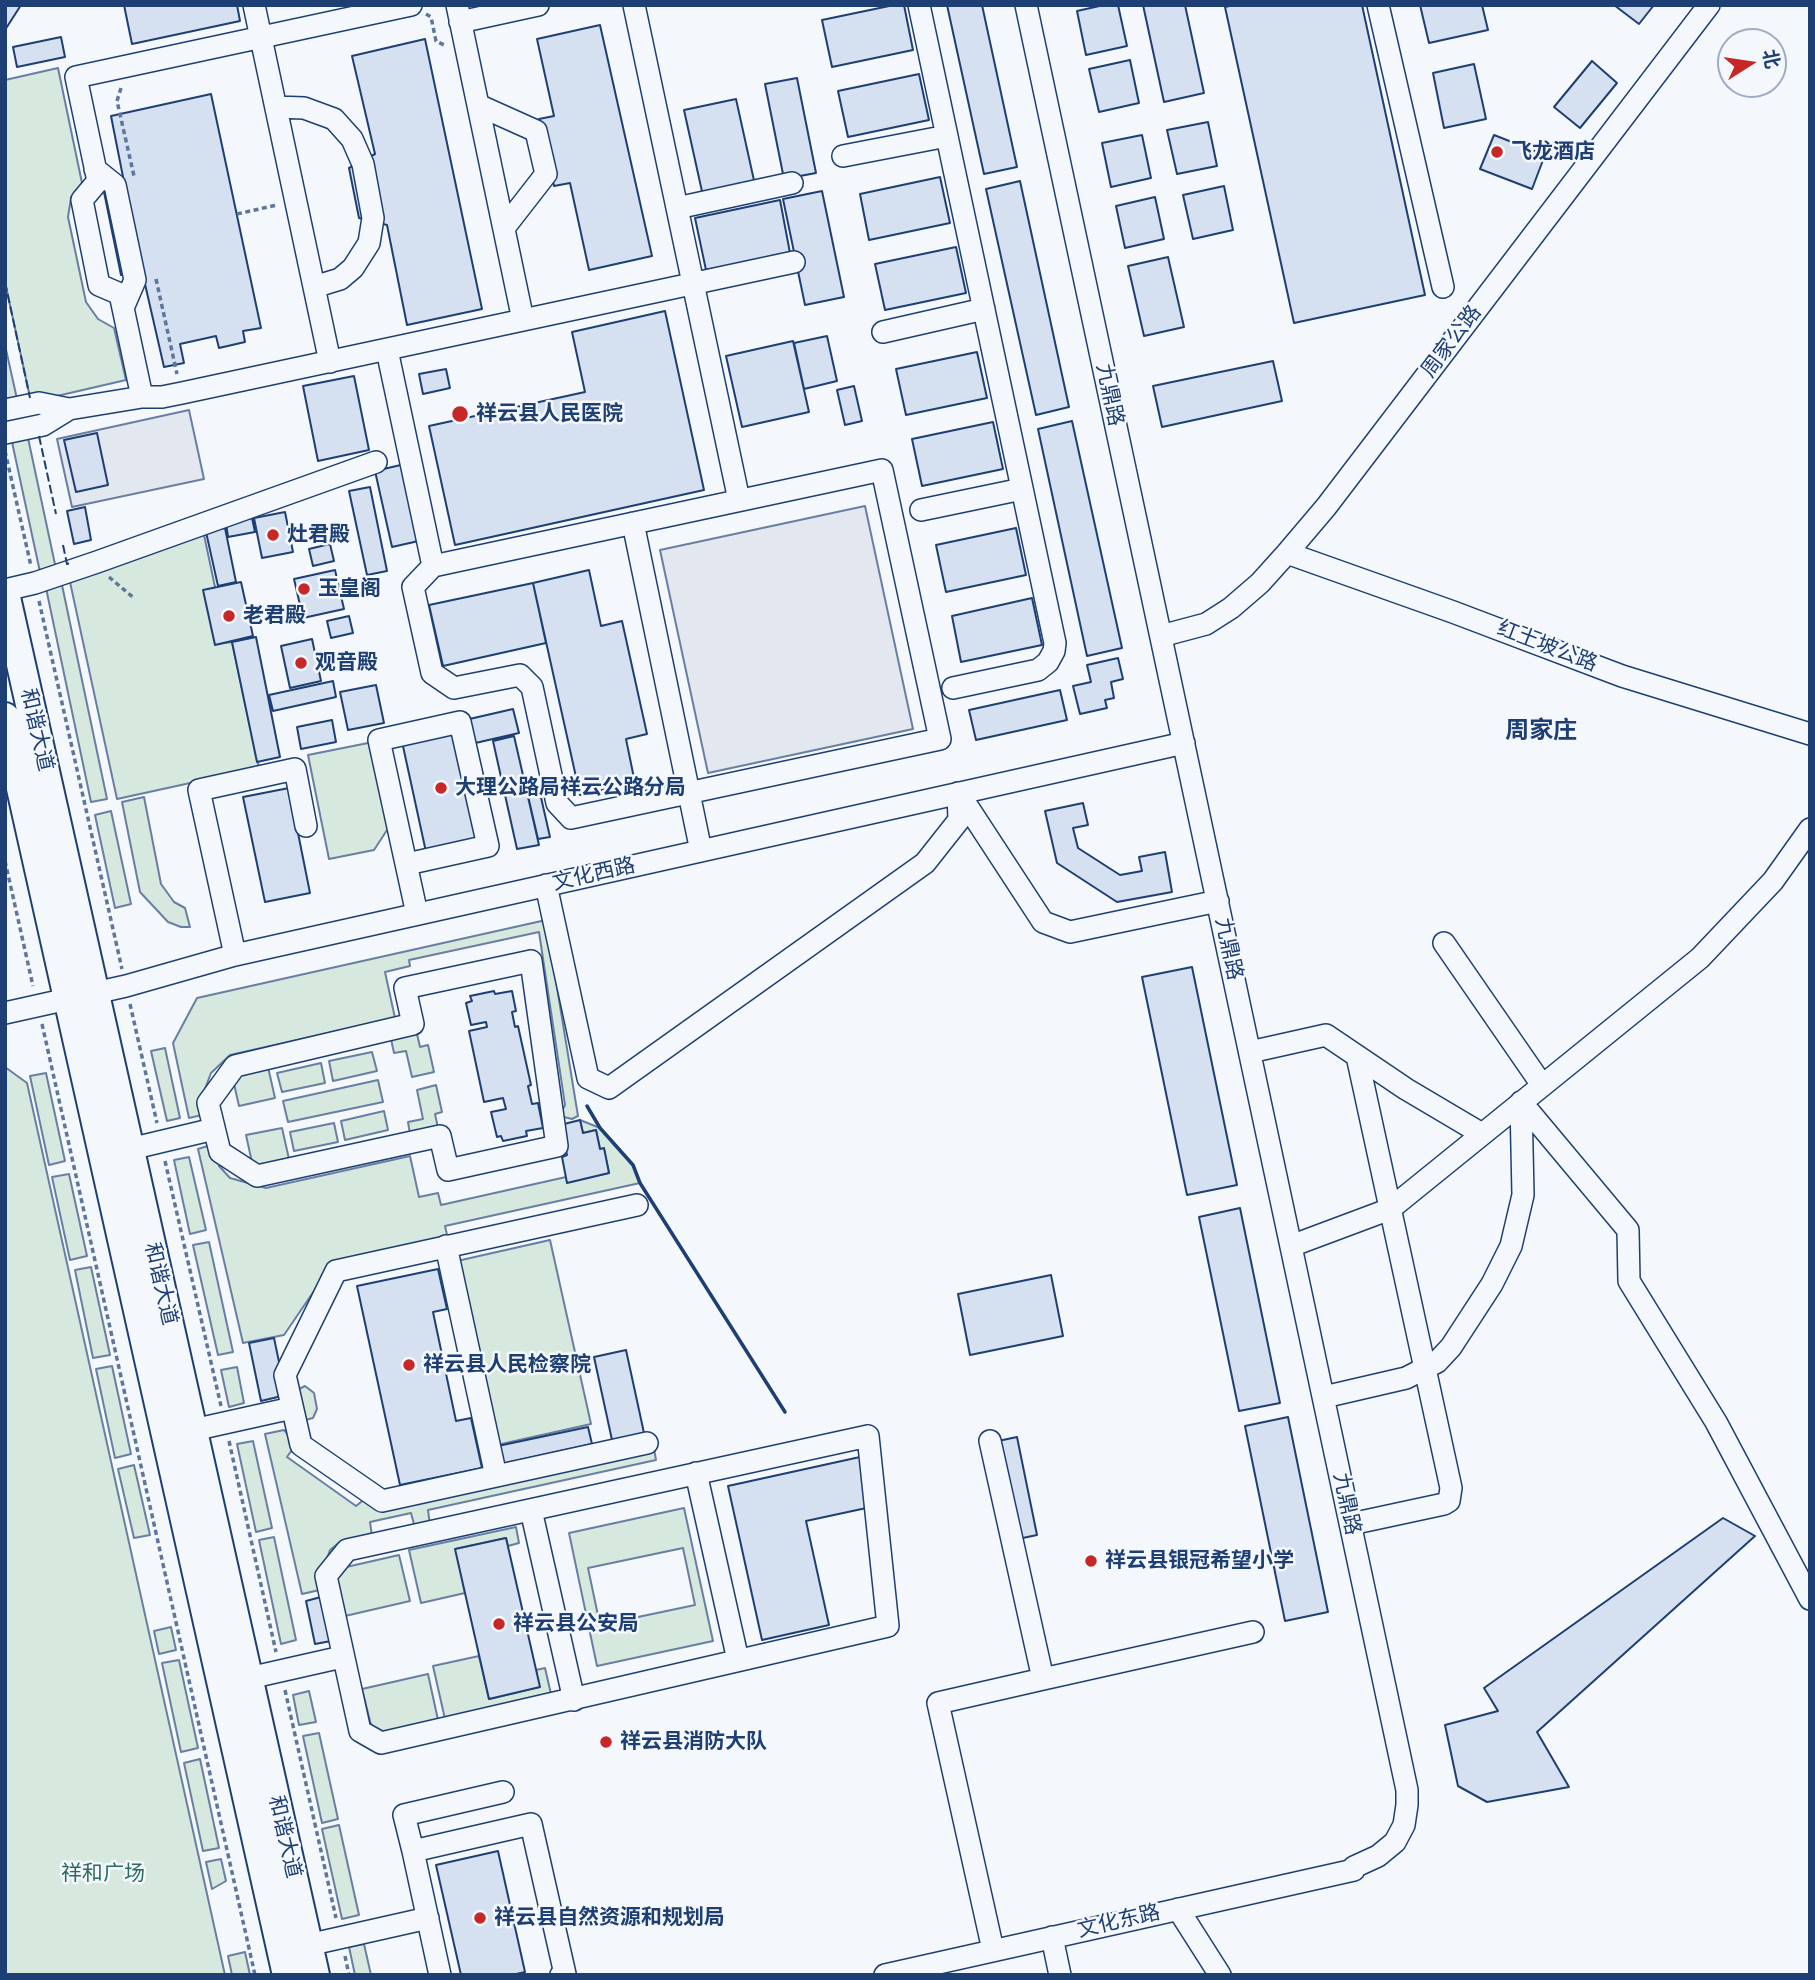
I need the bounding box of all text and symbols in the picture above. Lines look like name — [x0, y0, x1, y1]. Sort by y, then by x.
north arrow — [1717, 28, 1787, 98]
text: 北 — [1757, 47, 1784, 71]
place label: 飞龙酒店 — [1511, 139, 1595, 165]
marker: 飞龙酒店 — [1489, 144, 1505, 160]
street label: 周家公路 — [1417, 301, 1487, 383]
street label: 九鼎路 — [1090, 362, 1128, 428]
place label: 祥云县人民医院 — [476, 401, 623, 427]
marker: 祥云县人民医院 — [450, 404, 470, 424]
place label: 灶君殿 — [287, 522, 350, 548]
marker: 灶君殿 — [265, 527, 281, 543]
place label: 玉皇阁 — [318, 576, 381, 602]
marker: 玉皇阁 — [296, 581, 312, 597]
place label: 老君殿 — [243, 603, 306, 629]
marker: 老君殿 — [221, 608, 237, 624]
street label: 红土坡公路 — [1493, 616, 1601, 678]
place label: 观音殿 — [315, 650, 378, 676]
marker: 观音殿 — [293, 655, 309, 671]
street label: 和谐大道 — [14, 686, 58, 774]
district label: 周家庄 — [1505, 718, 1577, 746]
place label: 大理公路局祥云公路分局 — [455, 775, 686, 801]
marker: 大理公路局祥云公路分局 — [433, 780, 449, 796]
street label: 文化西路 — [550, 853, 638, 897]
street label: 九鼎路 — [1209, 916, 1247, 982]
street label: 和谐大道 — [138, 1240, 182, 1328]
place label: 祥云县人民检察院 — [423, 1352, 591, 1378]
marker: 祥云县人民检察院 — [401, 1357, 417, 1373]
street label: 九鼎路 — [1327, 1471, 1365, 1537]
place label: 祥云县银冠希望小学 — [1105, 1548, 1294, 1574]
marker: 祥云县银冠希望小学 — [1083, 1553, 1099, 1569]
place label: 祥云县公安局 — [513, 1611, 639, 1637]
marker: 祥云县公安局 — [491, 1616, 507, 1632]
place label: 祥云县消防大队 — [620, 1729, 767, 1755]
marker: 祥云县消防大队 — [598, 1734, 614, 1750]
street label: 和谐大道 — [262, 1793, 306, 1881]
park label: 祥和广场 — [61, 1861, 145, 1887]
street label: 文化东路 — [1075, 1900, 1163, 1944]
place label: 祥云县自然资源和规划局 — [494, 1905, 725, 1931]
marker: 祥云县自然资源和规划局 — [472, 1910, 488, 1926]

